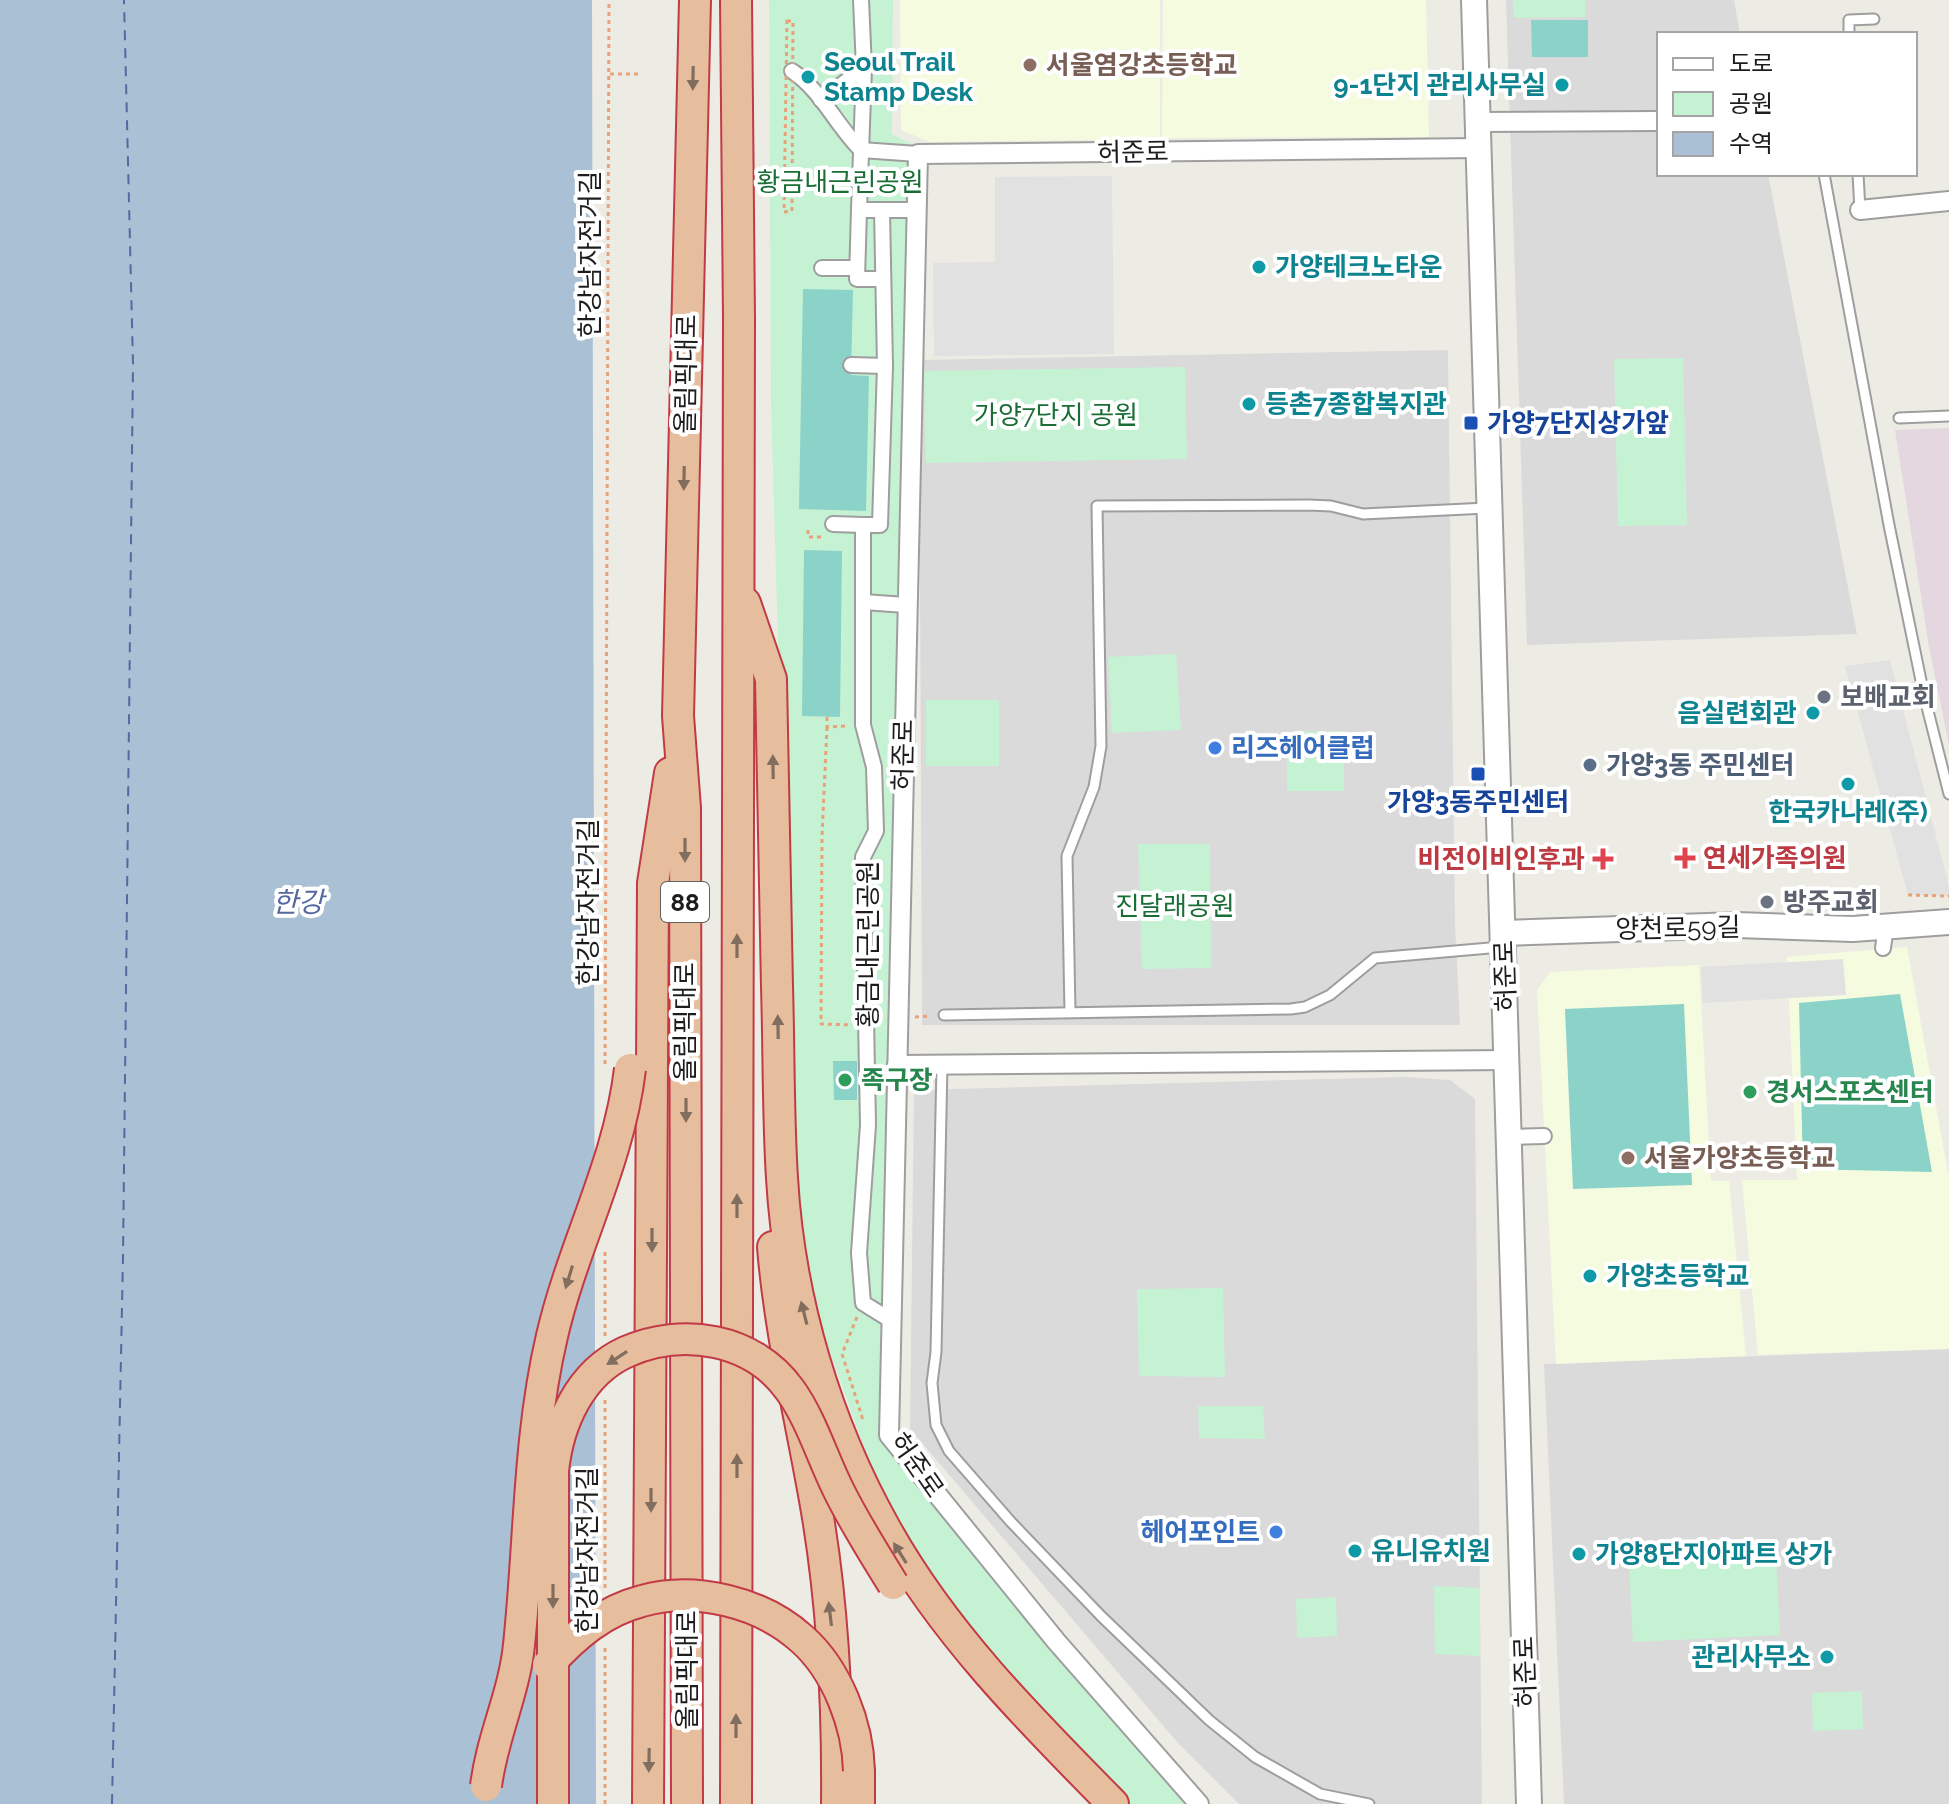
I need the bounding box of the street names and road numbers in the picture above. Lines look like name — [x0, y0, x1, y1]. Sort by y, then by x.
street label: 허준로 — [1097, 136, 1169, 168]
street label: 한강남자전거길 — [575, 170, 605, 338]
street label: 올림픽대로 — [670, 314, 702, 434]
street label: 허준로 — [887, 719, 919, 791]
street label: 한강남자전거길 — [573, 818, 603, 986]
street label: 황금내근린공원 — [853, 860, 883, 1028]
road number: 88 — [661, 882, 709, 922]
street label: 양천로59길 — [1615, 912, 1741, 944]
street label: 허준로 — [1489, 940, 1521, 1012]
street label: 올림픽대로 — [670, 962, 700, 1082]
street label: 허준로 — [884, 1427, 950, 1503]
street label: 한강남자전거길 — [572, 1466, 602, 1634]
street label: 올림픽대로 — [672, 1610, 702, 1730]
street label: 허준로 — [1509, 1636, 1541, 1708]

